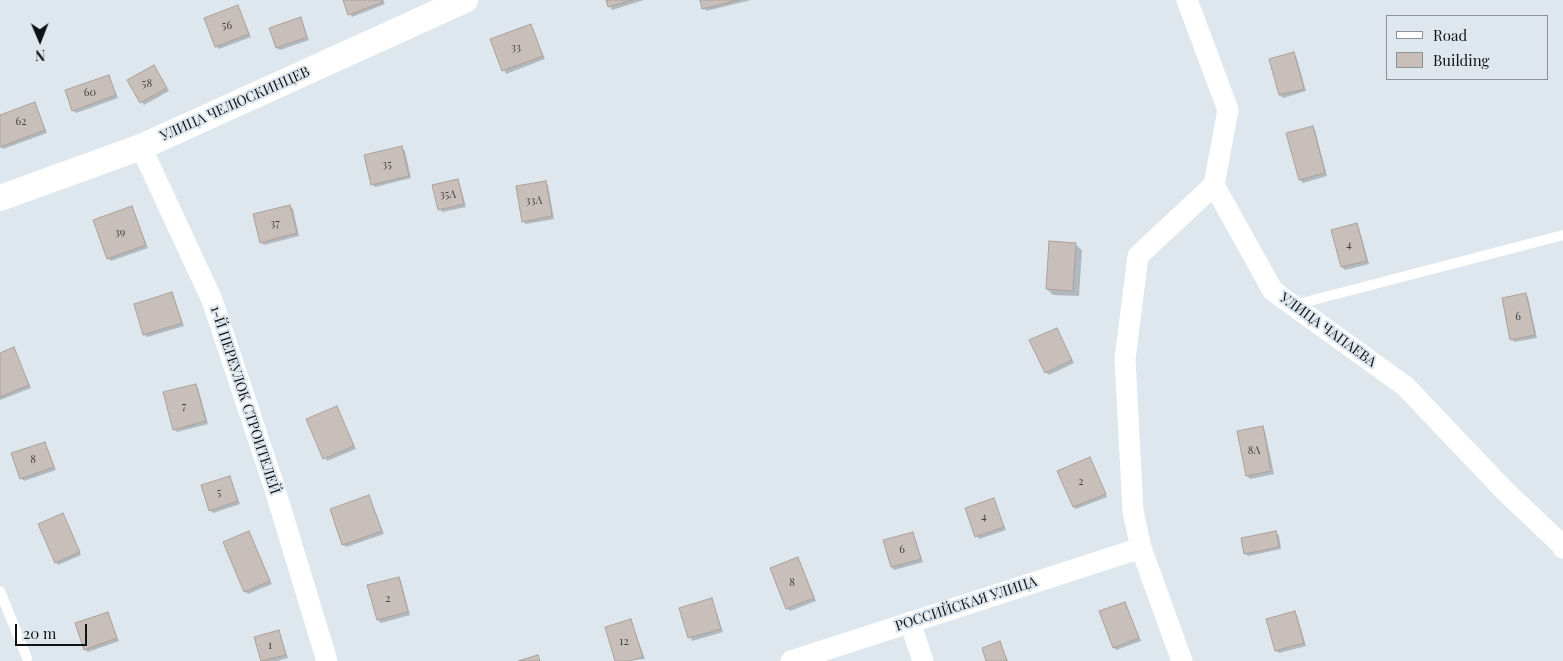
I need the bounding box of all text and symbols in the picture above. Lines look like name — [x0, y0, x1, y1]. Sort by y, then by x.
north arrow — [15, 15, 65, 65]
legend — [1386, 15, 1548, 80]
house number: 56 — [222, 19, 232, 33]
text: Road — [1433, 25, 1467, 45]
house number: 33 — [511, 41, 521, 55]
text: N — [35, 46, 45, 65]
text: Building — [1433, 50, 1489, 70]
street label: УЛИЦА ЧЕЛЮСКИНЦЕВ — [158, 63, 312, 145]
house number: 58 — [142, 77, 152, 91]
house number: 60 — [84, 86, 96, 100]
house number: 62 — [16, 115, 26, 129]
house number: 35 — [382, 158, 392, 172]
house number: 35А — [440, 188, 456, 202]
house number: 33А — [526, 194, 542, 208]
house number: 37 — [270, 217, 280, 231]
house number: 39 — [115, 226, 125, 240]
house number: 4 — [1346, 238, 1352, 252]
street label: УЛИЦА ЧАПАЕВА — [1276, 289, 1380, 371]
street label: 1-Й ПЕРЕУЛОК СТРОИТЕЛЕЙ — [207, 304, 283, 496]
house number: 6 — [1515, 310, 1521, 324]
house number: 7 — [182, 400, 186, 414]
house number: 8А — [1248, 444, 1260, 458]
house number: 8 — [30, 453, 36, 467]
house number: 2 — [1078, 475, 1084, 489]
house number: 5 — [217, 486, 221, 500]
house number: 4 — [981, 510, 987, 524]
house number: 6 — [899, 543, 905, 557]
street label: РОССИЙСКАЯ УЛИЦА — [893, 573, 1039, 635]
house number: 8 — [789, 576, 795, 590]
house number: 2 — [385, 592, 391, 606]
scale bar — [18, 614, 90, 646]
text: 20 m — [23, 623, 56, 643]
house number: 12 — [619, 635, 629, 649]
house number: 1 — [268, 639, 272, 653]

